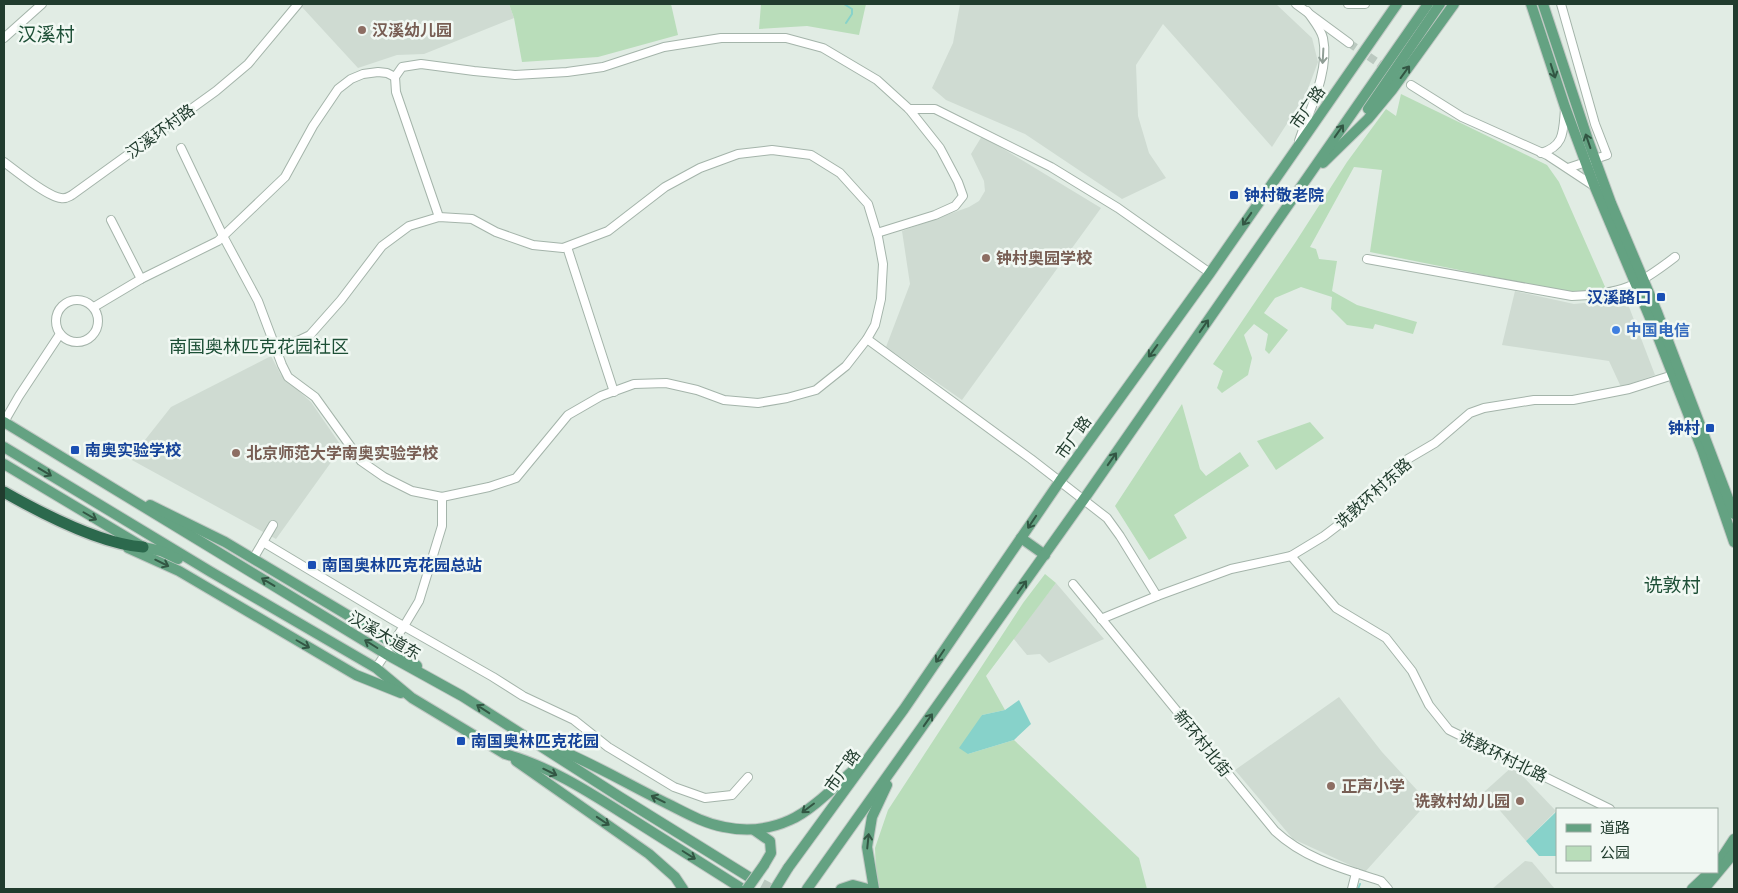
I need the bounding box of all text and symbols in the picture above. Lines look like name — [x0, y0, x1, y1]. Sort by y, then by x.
place label: 汉溪幼儿园 — [372, 19, 452, 41]
district label: 汉溪村 — [17, 21, 75, 47]
marker: 汉溪幼儿园 — [356, 24, 368, 36]
one-way arrow — [1319, 47, 1328, 63]
one-way arrow — [1549, 63, 1558, 78]
one-way arrow — [1400, 65, 1410, 79]
street label: 市广路 — [1284, 81, 1330, 133]
street label: 汉溪环村路 — [121, 99, 199, 163]
one-way arrow — [1334, 124, 1344, 138]
one-way arrow — [1583, 133, 1593, 149]
place label: 钟村敬老院 — [1244, 184, 1324, 206]
marker: 钟村敬老院 — [1228, 189, 1240, 201]
one-way arrow — [1242, 212, 1252, 226]
place label: 钟村奥园学校 — [996, 247, 1093, 269]
marker: 钟村奥园学校 — [980, 252, 992, 264]
place label: 汉溪路口 — [1587, 286, 1651, 308]
marker: 汉溪路口 — [1655, 291, 1667, 303]
one-way arrow — [1199, 319, 1209, 333]
place label: 中国电信 — [1626, 319, 1690, 341]
marker: 中国电信 — [1610, 324, 1622, 336]
district label: 南国奥林匹克花园社区 — [169, 334, 349, 358]
one-way arrow — [1148, 344, 1159, 358]
street label: 市广路 — [1050, 411, 1096, 463]
place label: 钟村 — [1668, 417, 1700, 439]
marker: 钟村 — [1704, 422, 1716, 434]
place label: 南奥实验学校 — [85, 439, 182, 461]
place label: 北京师范大学南奥实验学校 — [246, 442, 439, 464]
marker: 南奥实验学校 — [69, 444, 81, 456]
marker: 北京师范大学南奥实验学校 — [230, 447, 242, 459]
one-way arrow — [1107, 452, 1117, 466]
street label: 诜敦环村东路 — [1330, 453, 1416, 533]
one-way arrow — [38, 468, 52, 478]
one-way arrow — [83, 512, 97, 522]
one-way arrow — [1027, 514, 1037, 528]
place label: 南国奥林匹克花园总站 — [322, 554, 482, 576]
one-way arrow — [154, 559, 169, 568]
marker: 南国奥林匹克花园总站 — [306, 559, 318, 571]
district label: 诜敦村 — [1643, 572, 1701, 598]
one-way arrow — [261, 577, 275, 587]
one-way arrow — [1017, 580, 1027, 594]
street label: 汉溪大道东 — [345, 605, 425, 665]
one-way arrow — [296, 639, 310, 649]
one-way arrow — [365, 639, 379, 649]
one-way arrow — [935, 648, 945, 662]
one-way arrow — [476, 704, 490, 714]
street label: 新环村北街 — [1169, 705, 1237, 781]
one-way arrow — [922, 714, 933, 727]
street label: 诜敦环村北路 — [1455, 725, 1551, 787]
place label: 南国奥林匹克花园 — [471, 730, 599, 752]
marker: 南国奥林匹克花园 — [455, 735, 467, 747]
street label: 市广路 — [819, 744, 865, 796]
one-way arrow — [542, 767, 557, 777]
place label: 正声小学 — [1341, 775, 1405, 797]
marker: 正声小学 — [1325, 780, 1337, 792]
place label: 诜敦村幼儿园 — [1414, 790, 1510, 812]
one-way arrow — [651, 794, 666, 803]
marker: 诜敦村幼儿园 — [1514, 795, 1526, 807]
one-way arrow — [801, 803, 815, 813]
legend — [1556, 808, 1718, 873]
one-way arrow — [595, 816, 609, 826]
text: 道路 — [1600, 817, 1630, 838]
one-way arrow — [863, 834, 873, 850]
text: 公园 — [1600, 842, 1630, 863]
one-way arrow — [682, 851, 696, 861]

